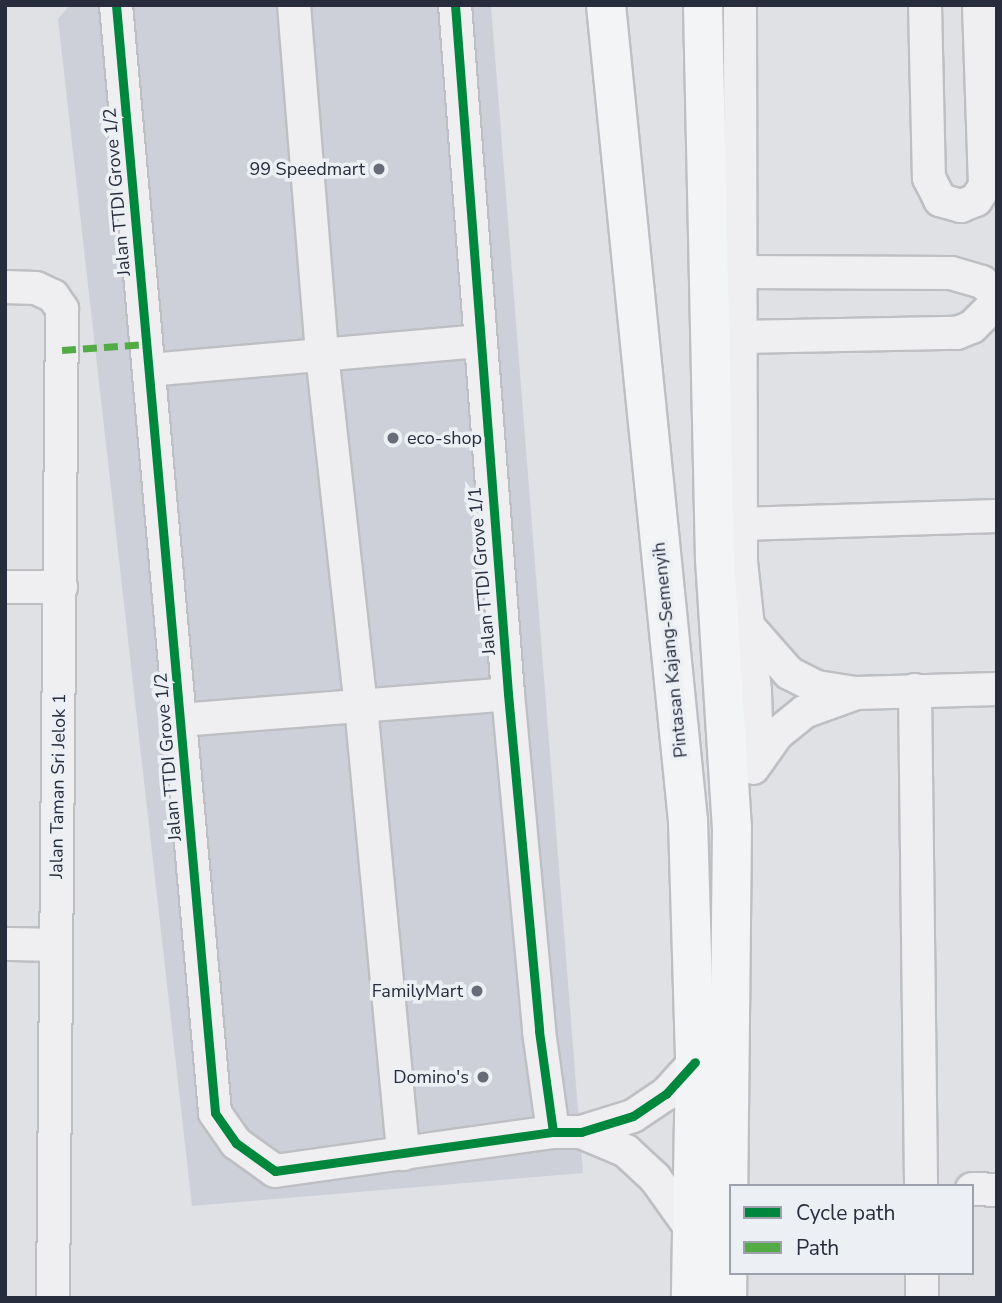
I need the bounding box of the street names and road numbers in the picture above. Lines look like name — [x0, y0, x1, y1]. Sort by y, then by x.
street label: Jalan TTDI Grove 1/2 — [99, 107, 135, 277]
street label: Jalan TTDI Grove 1/1 — [464, 486, 500, 656]
street label: Pintasan Kajang-Semenyih — [648, 541, 692, 759]
street label: Jalan TTDI Grove 1/2 — [150, 672, 186, 842]
street label: Jalan Taman Sri Jelok 1 — [46, 693, 70, 879]

